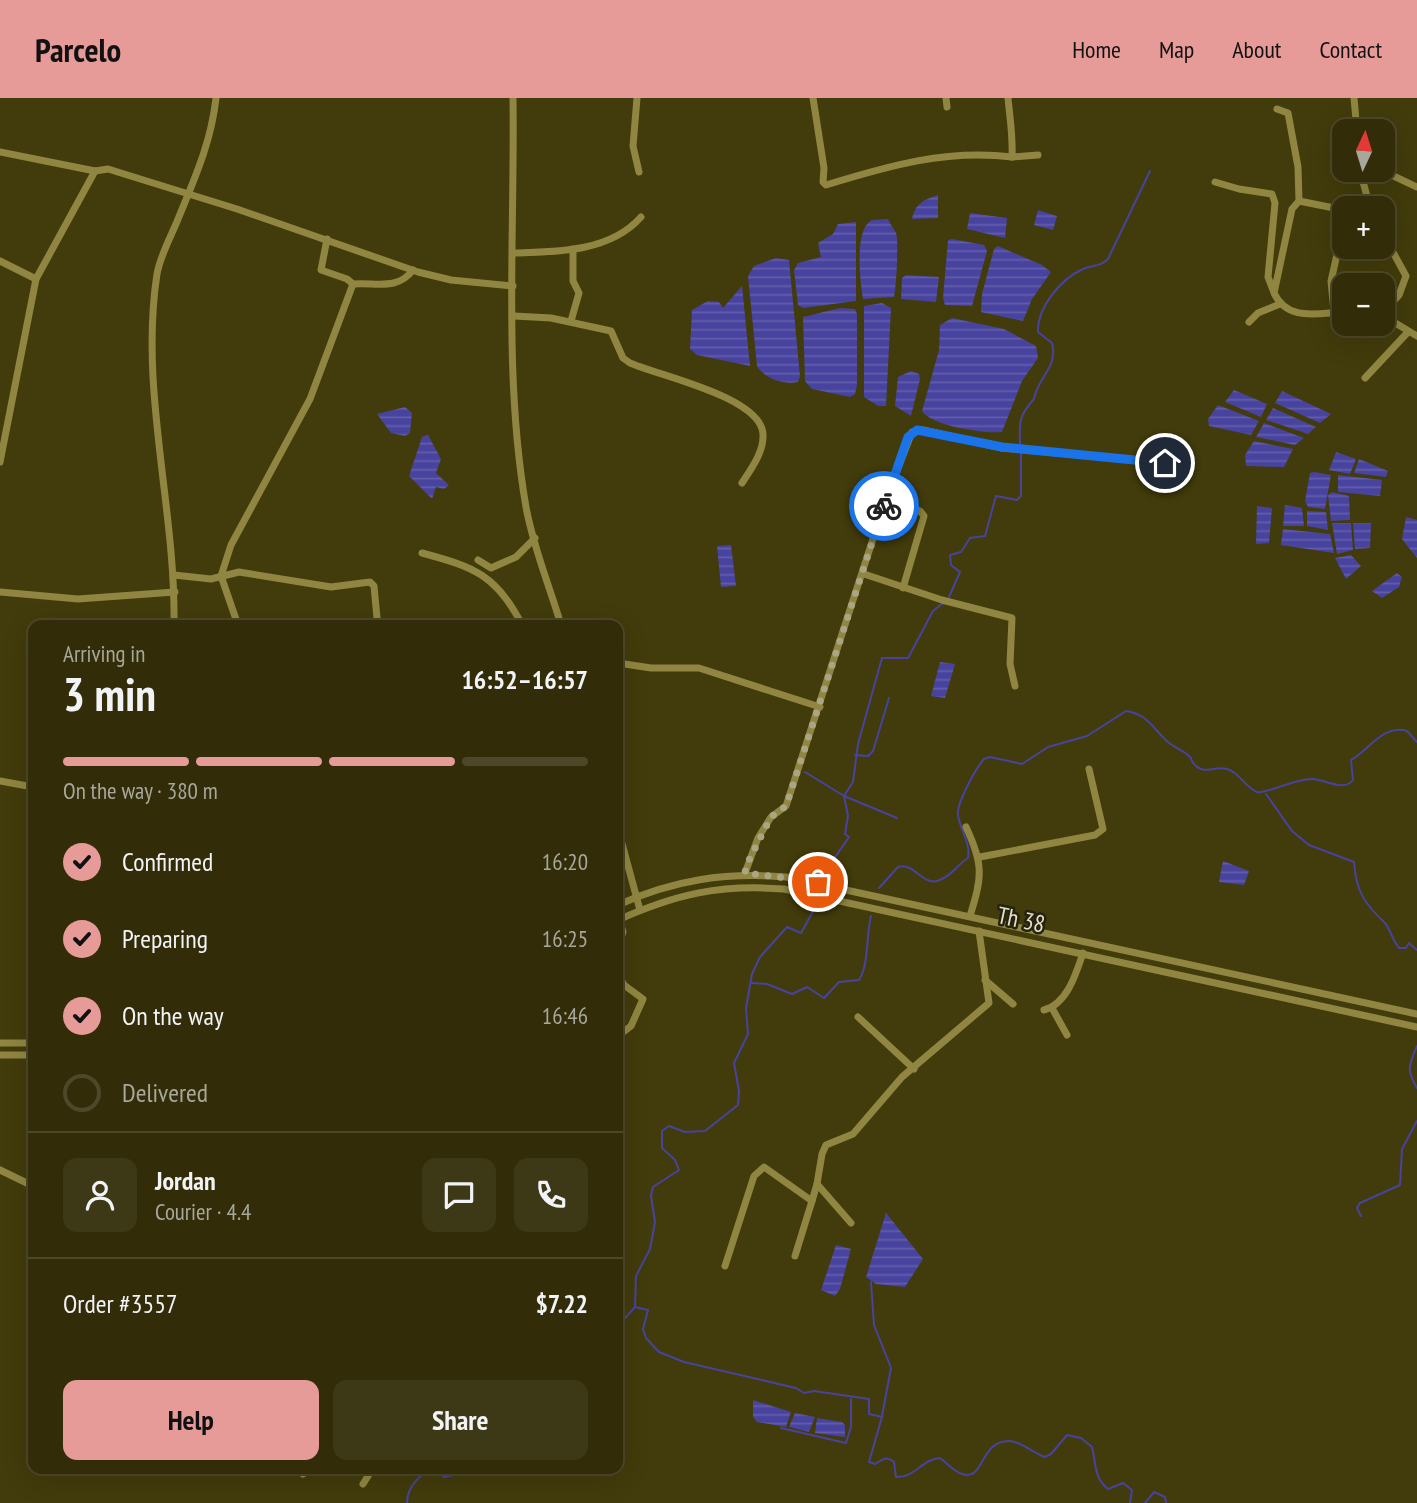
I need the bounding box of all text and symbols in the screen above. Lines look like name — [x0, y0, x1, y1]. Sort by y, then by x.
text: Parcelo — [35, 28, 121, 71]
text: Home — [1072, 34, 1121, 65]
text: Map — [1159, 34, 1194, 65]
text: About — [1232, 34, 1281, 65]
text: Contact — [1319, 34, 1382, 65]
north arrow — [1332, 119, 1395, 182]
map controls — [1332, 119, 1395, 336]
button: + — [1332, 196, 1395, 259]
button: − — [1332, 273, 1395, 336]
pin — [1135, 433, 1195, 493]
icon: home — [1146, 444, 1184, 482]
courier — [849, 471, 919, 541]
icon: bike — [865, 487, 903, 525]
text: Arriving in — [63, 639, 145, 668]
text: 16:52–16:57 — [461, 663, 588, 696]
text: 3 min — [63, 664, 156, 724]
text: On the way · 380 m — [63, 776, 218, 805]
icon: check — [63, 843, 101, 881]
text: Confirmed — [122, 845, 213, 878]
text: 16:20 — [542, 847, 588, 876]
pin — [788, 852, 848, 912]
icon: bag — [799, 863, 837, 901]
street label: Th 38 — [994, 899, 1048, 940]
icon: check — [63, 920, 101, 958]
text: Preparing — [122, 922, 208, 955]
text: 16:25 — [542, 924, 588, 953]
icon: check — [63, 997, 101, 1035]
text: On the way — [122, 999, 224, 1032]
text: 16:46 — [542, 1001, 588, 1030]
text: Delivered — [122, 1076, 208, 1109]
button: person — [63, 1158, 137, 1232]
button: chat — [422, 1158, 496, 1232]
button: phone — [514, 1158, 588, 1232]
text: Jordan — [155, 1164, 216, 1197]
text: Courier · 4.4 — [155, 1197, 251, 1226]
text: Order #3557 — [63, 1287, 178, 1320]
text: $7.22 — [535, 1287, 588, 1320]
button: Help — [63, 1380, 319, 1460]
button: Share — [333, 1380, 588, 1460]

